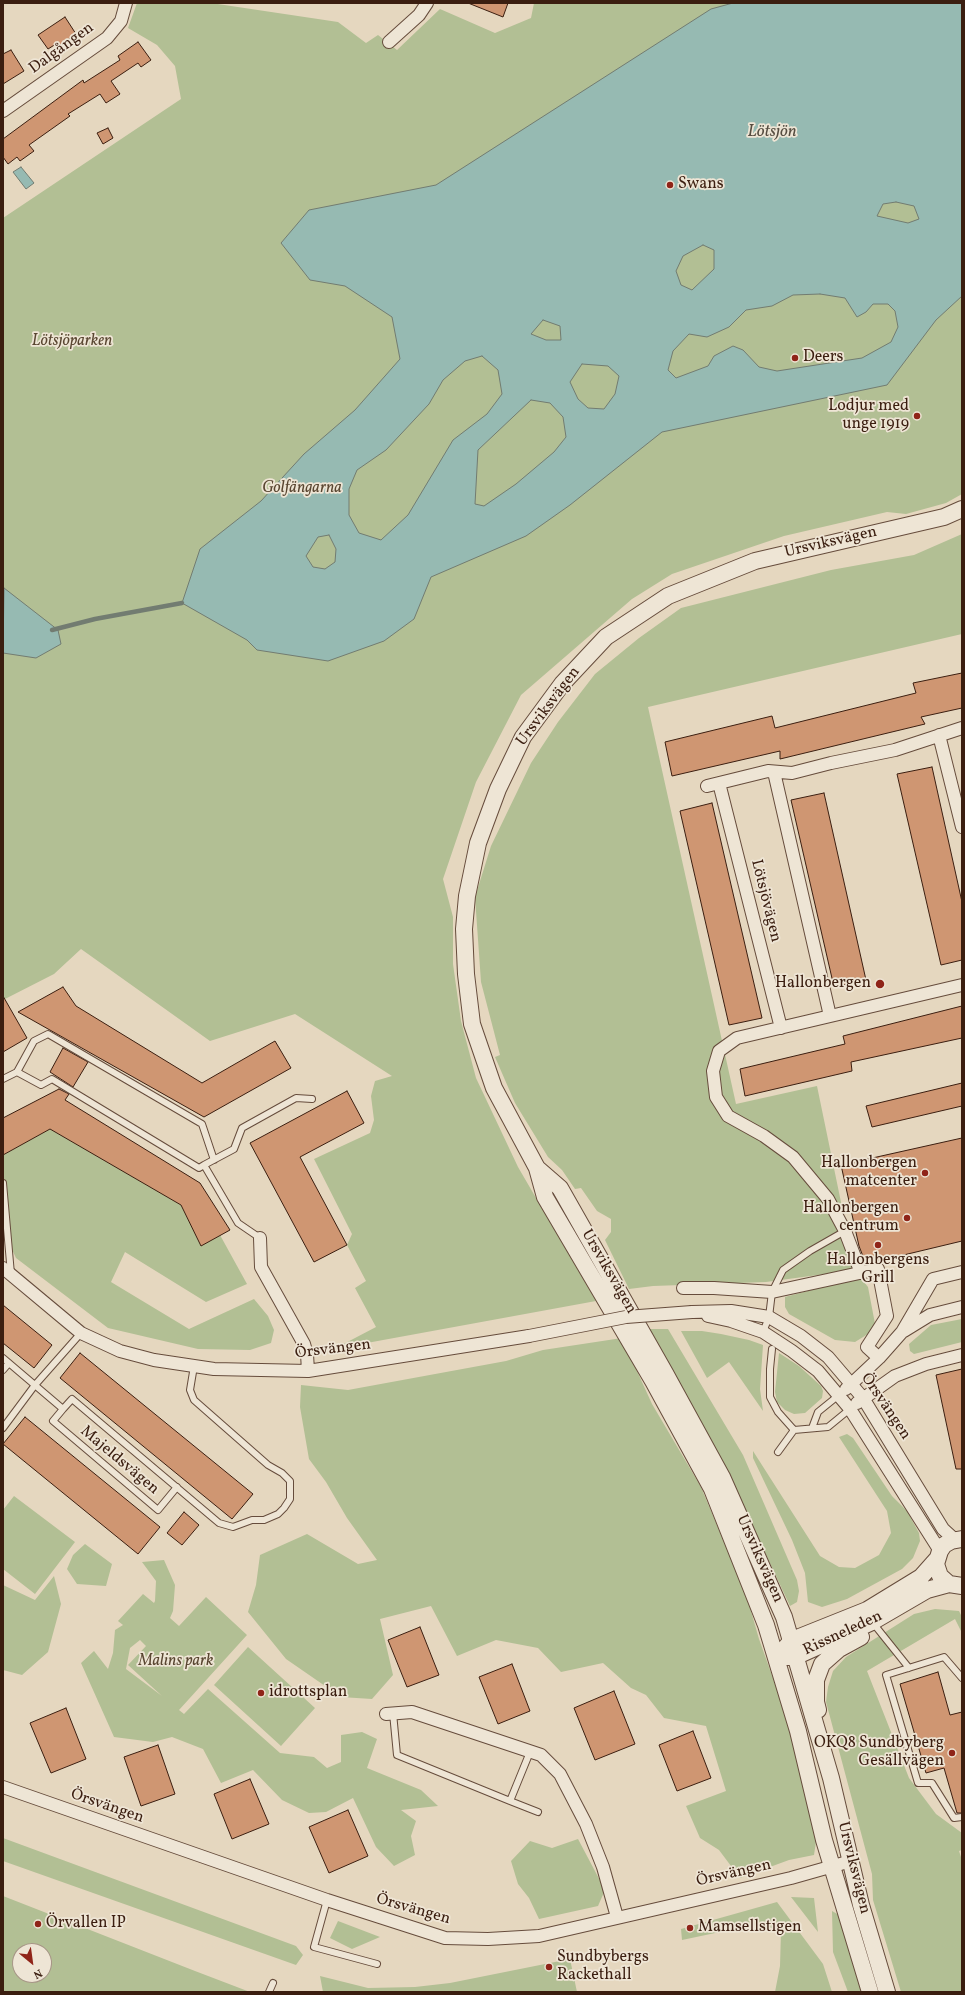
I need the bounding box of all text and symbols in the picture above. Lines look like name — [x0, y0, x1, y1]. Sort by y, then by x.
street label: Dalgången — [26, 19, 98, 79]
water label: Lötsjön — [747, 123, 797, 143]
place label: Swans — [678, 175, 724, 195]
marker: Swans — [665, 180, 675, 190]
park label: Lötsjöparken — [32, 332, 112, 352]
place label: Deers — [803, 348, 843, 368]
marker: Deers — [790, 353, 800, 363]
place label: Lodjur med unge 1919 — [828, 397, 909, 435]
marker: Lodjur med unge 1919 — [912, 411, 922, 421]
park label: Golfängarna — [262, 479, 342, 499]
street label: Ursviksvägen — [783, 523, 879, 563]
street label: Ursviksvägen — [513, 664, 585, 750]
street label: Lötsjövägen — [745, 858, 785, 944]
place label: Hallonbergen — [775, 974, 871, 994]
marker: Hallonbergen — [874, 978, 886, 990]
place label: Hallonbergen matcenter — [821, 1154, 917, 1192]
marker: Hallonbergen matcenter — [920, 1168, 930, 1178]
place label: Hallonbergen centrum — [803, 1199, 899, 1237]
marker: Hallonbergen centrum — [902, 1213, 912, 1223]
street label: Ursviksvägen — [576, 1226, 640, 1318]
marker: Hallonbergens Grill — [873, 1240, 883, 1250]
place label: Hallonbergens Grill — [827, 1251, 929, 1289]
street label: Örsvängen — [294, 1336, 372, 1364]
street label: Örsvängen — [856, 1370, 914, 1444]
street label: Majeldsvägen — [76, 1422, 162, 1500]
street label: Ursviksvägen — [731, 1512, 787, 1606]
street label: Rissneleden — [800, 1607, 886, 1661]
park label: Malins park — [139, 1652, 213, 1672]
place label: idrottsplan — [269, 1683, 347, 1703]
marker: idrottsplan — [256, 1688, 266, 1698]
place label: OKQ8 Sundbyberg Gesällvägen — [814, 1734, 944, 1772]
marker: OKQ8 Sundbyberg Gesällvägen — [947, 1748, 957, 1758]
street label: Örsvängen — [68, 1786, 146, 1828]
street label: Ursviksvägen — [832, 1820, 874, 1916]
street label: Örsvängen — [695, 1856, 773, 1892]
street label: Örsvängen — [374, 1890, 452, 1930]
place label: Örvallen IP — [46, 1914, 126, 1934]
place label: Mamsellstigen — [698, 1918, 802, 1938]
marker: Örvallen IP — [33, 1919, 43, 1929]
marker: Mamsellstigen — [685, 1923, 695, 1933]
north arrow — [12, 1943, 52, 1983]
place label: Sundbybergs Rackethall — [557, 1948, 649, 1986]
marker: Sundbybergs Rackethall — [544, 1962, 554, 1972]
text: N — [30, 1965, 45, 1982]

